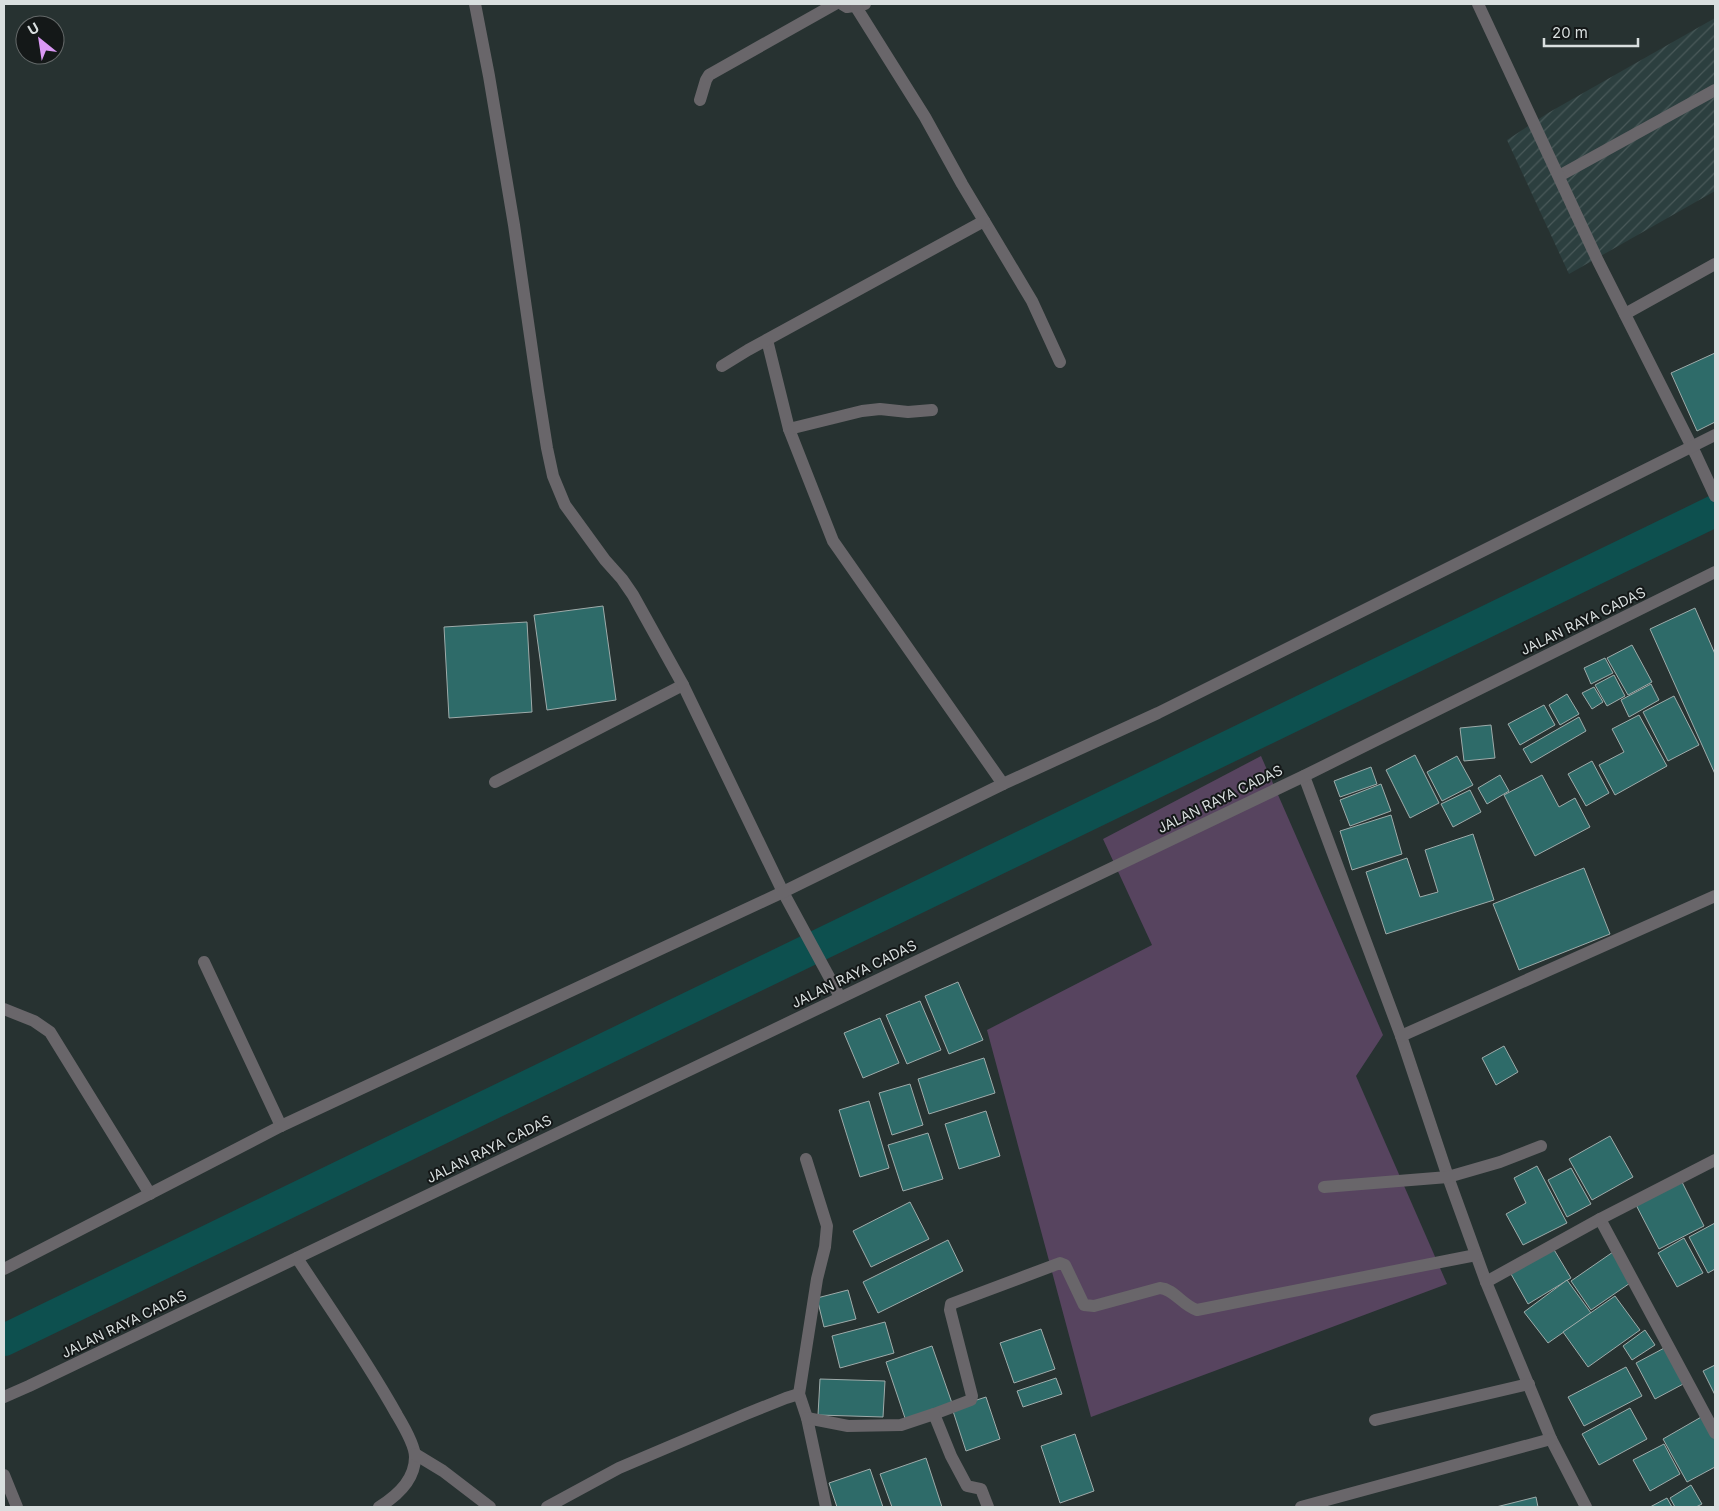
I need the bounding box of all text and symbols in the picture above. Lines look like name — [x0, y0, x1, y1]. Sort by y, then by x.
north arrow — [15, 15, 65, 65]
scale bar — [1544, 15, 1638, 47]
text: U — [25, 18, 42, 38]
text: 20 m — [1552, 23, 1588, 42]
street label: JALAN RAYA CADAS — [1517, 583, 1648, 658]
street label: JALAN RAYA CADAS — [1154, 761, 1285, 836]
street label: JALAN RAYA CADAS — [788, 936, 919, 1011]
street label: JALAN RAYA CADAS — [423, 1111, 554, 1186]
street label: JALAN RAYA CADAS — [58, 1286, 189, 1361]

